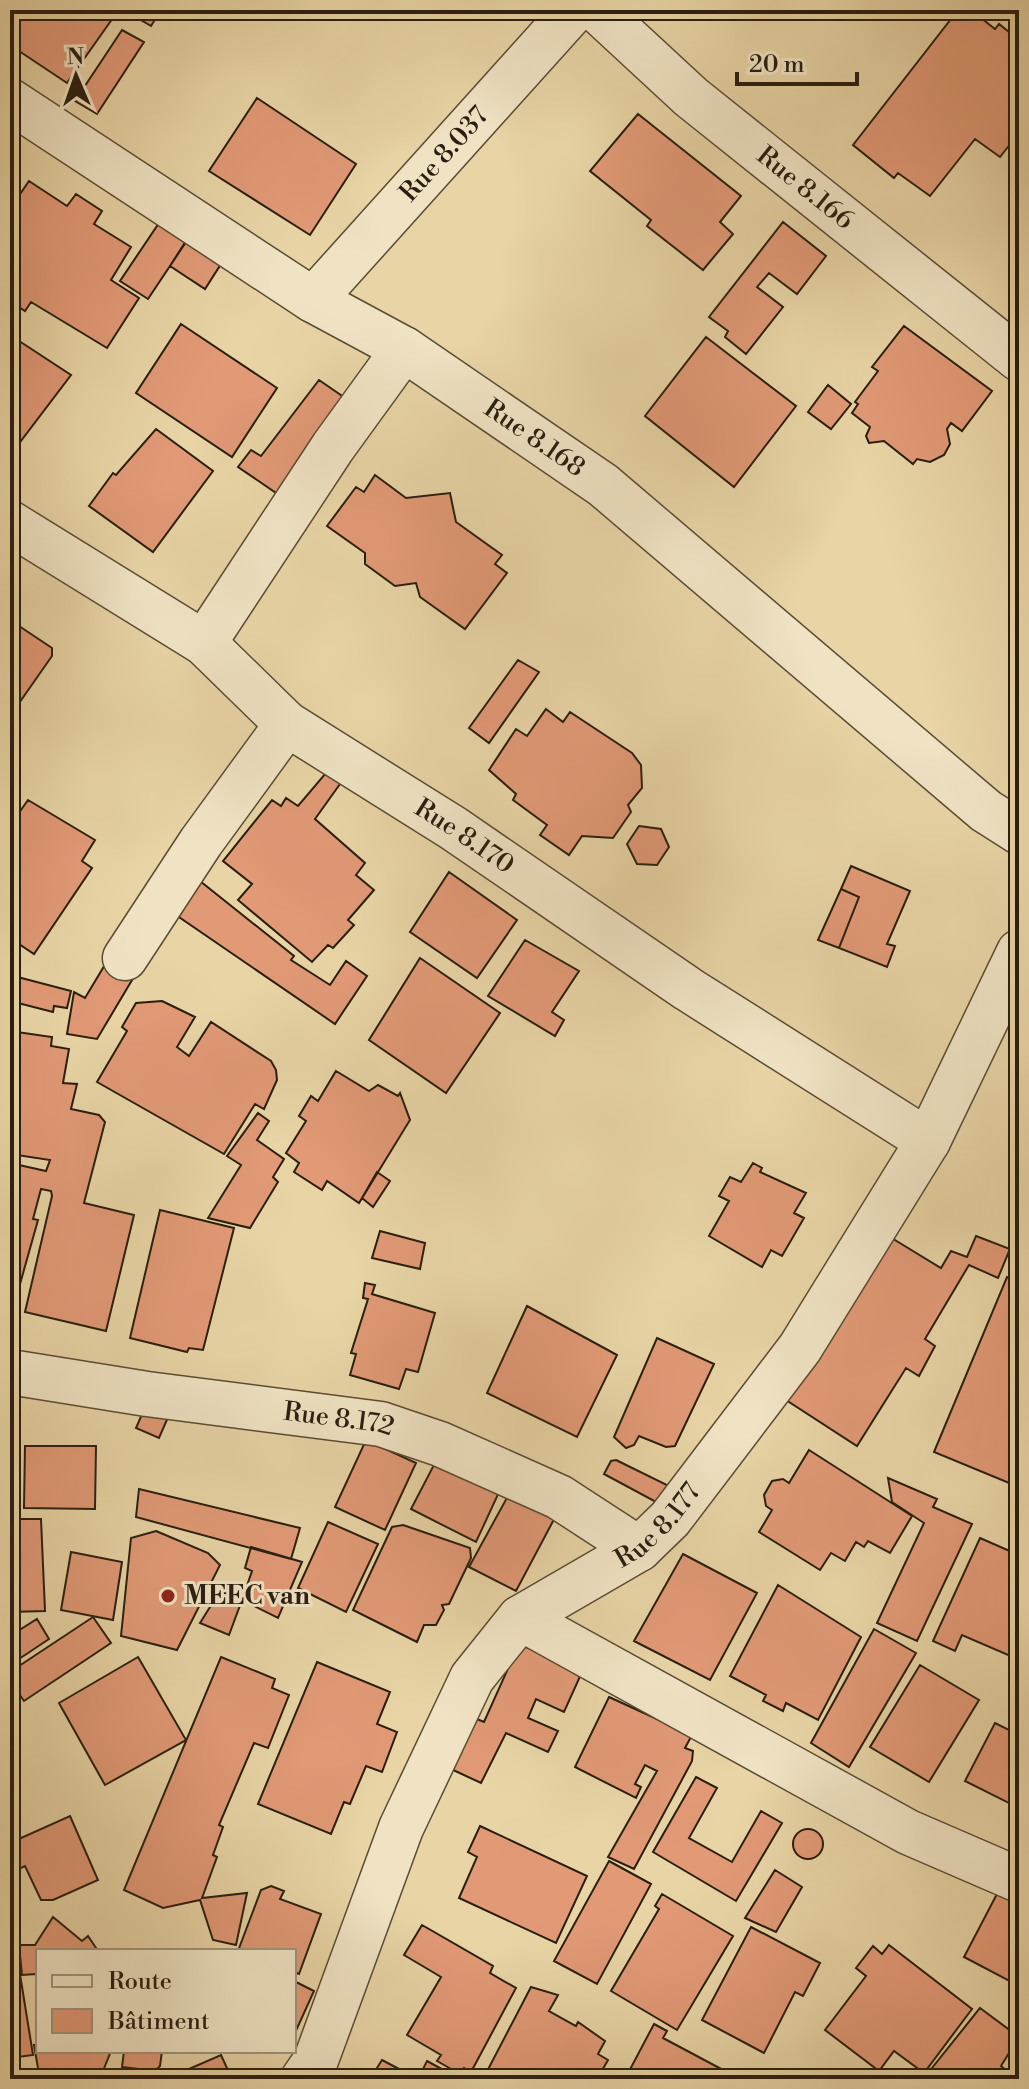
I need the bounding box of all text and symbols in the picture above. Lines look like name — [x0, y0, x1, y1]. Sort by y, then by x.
north arrow — [36, 36, 116, 116]
scale bar — [737, 36, 857, 86]
text: N — [66, 44, 85, 71]
text: 20 m — [749, 50, 805, 80]
street label: Rue 8.037 — [393, 100, 495, 209]
street label: Rue 8.166 — [750, 140, 860, 237]
street label: Rue 8.168 — [478, 392, 591, 484]
street label: Rue 8.170 — [408, 792, 520, 881]
street label: Rue 8.172 — [282, 1396, 398, 1443]
street label: Rue 8.177 — [609, 1477, 708, 1576]
place label: MEEC van — [184, 1580, 310, 1612]
marker: MEEC van — [159, 1587, 177, 1605]
legend — [36, 1949, 296, 2053]
text: Route — [108, 1967, 172, 1997]
text: Bâtiment — [107, 2007, 210, 2037]

